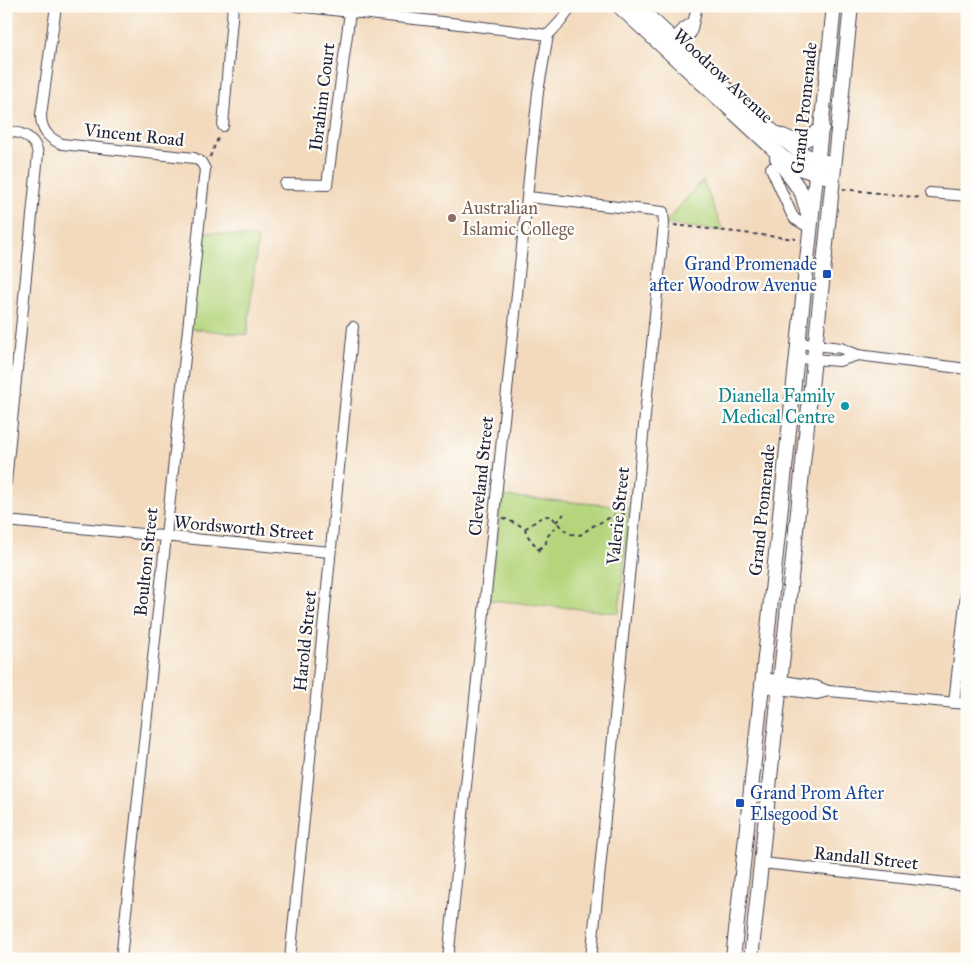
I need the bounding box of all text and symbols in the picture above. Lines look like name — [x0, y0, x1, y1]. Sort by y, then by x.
street label: Woodrow Avenue — [668, 24, 778, 128]
street label: Ibrahim Court — [304, 41, 340, 152]
street label: Grand Promenade — [786, 41, 822, 175]
street label: Vincent Road — [82, 119, 185, 151]
place label: Australian Islamic College — [461, 197, 575, 241]
marker: Australian Islamic College — [446, 212, 458, 224]
place label: Grand Promenade after Woodrow Avenue — [650, 253, 817, 296]
marker: Grand Promenade after Woodrow Avenue — [821, 268, 833, 280]
place label: Dianella Family Medical Centre — [718, 385, 836, 428]
marker: Dianella Family Medical Centre — [839, 400, 851, 412]
street label: Cleveland Street — [464, 414, 498, 537]
street label: Grand Promenade — [744, 443, 780, 577]
street label: Valerie Street — [602, 465, 634, 567]
street label: Boulton Street — [129, 506, 163, 618]
street label: Wordsworth Street — [173, 511, 315, 545]
street label: Harold Street — [289, 589, 321, 693]
place label: Grand Prom After Elsegood St — [750, 782, 884, 826]
marker: Grand Prom After Elsegood St — [734, 797, 746, 809]
street label: Randall Street — [813, 842, 920, 874]

